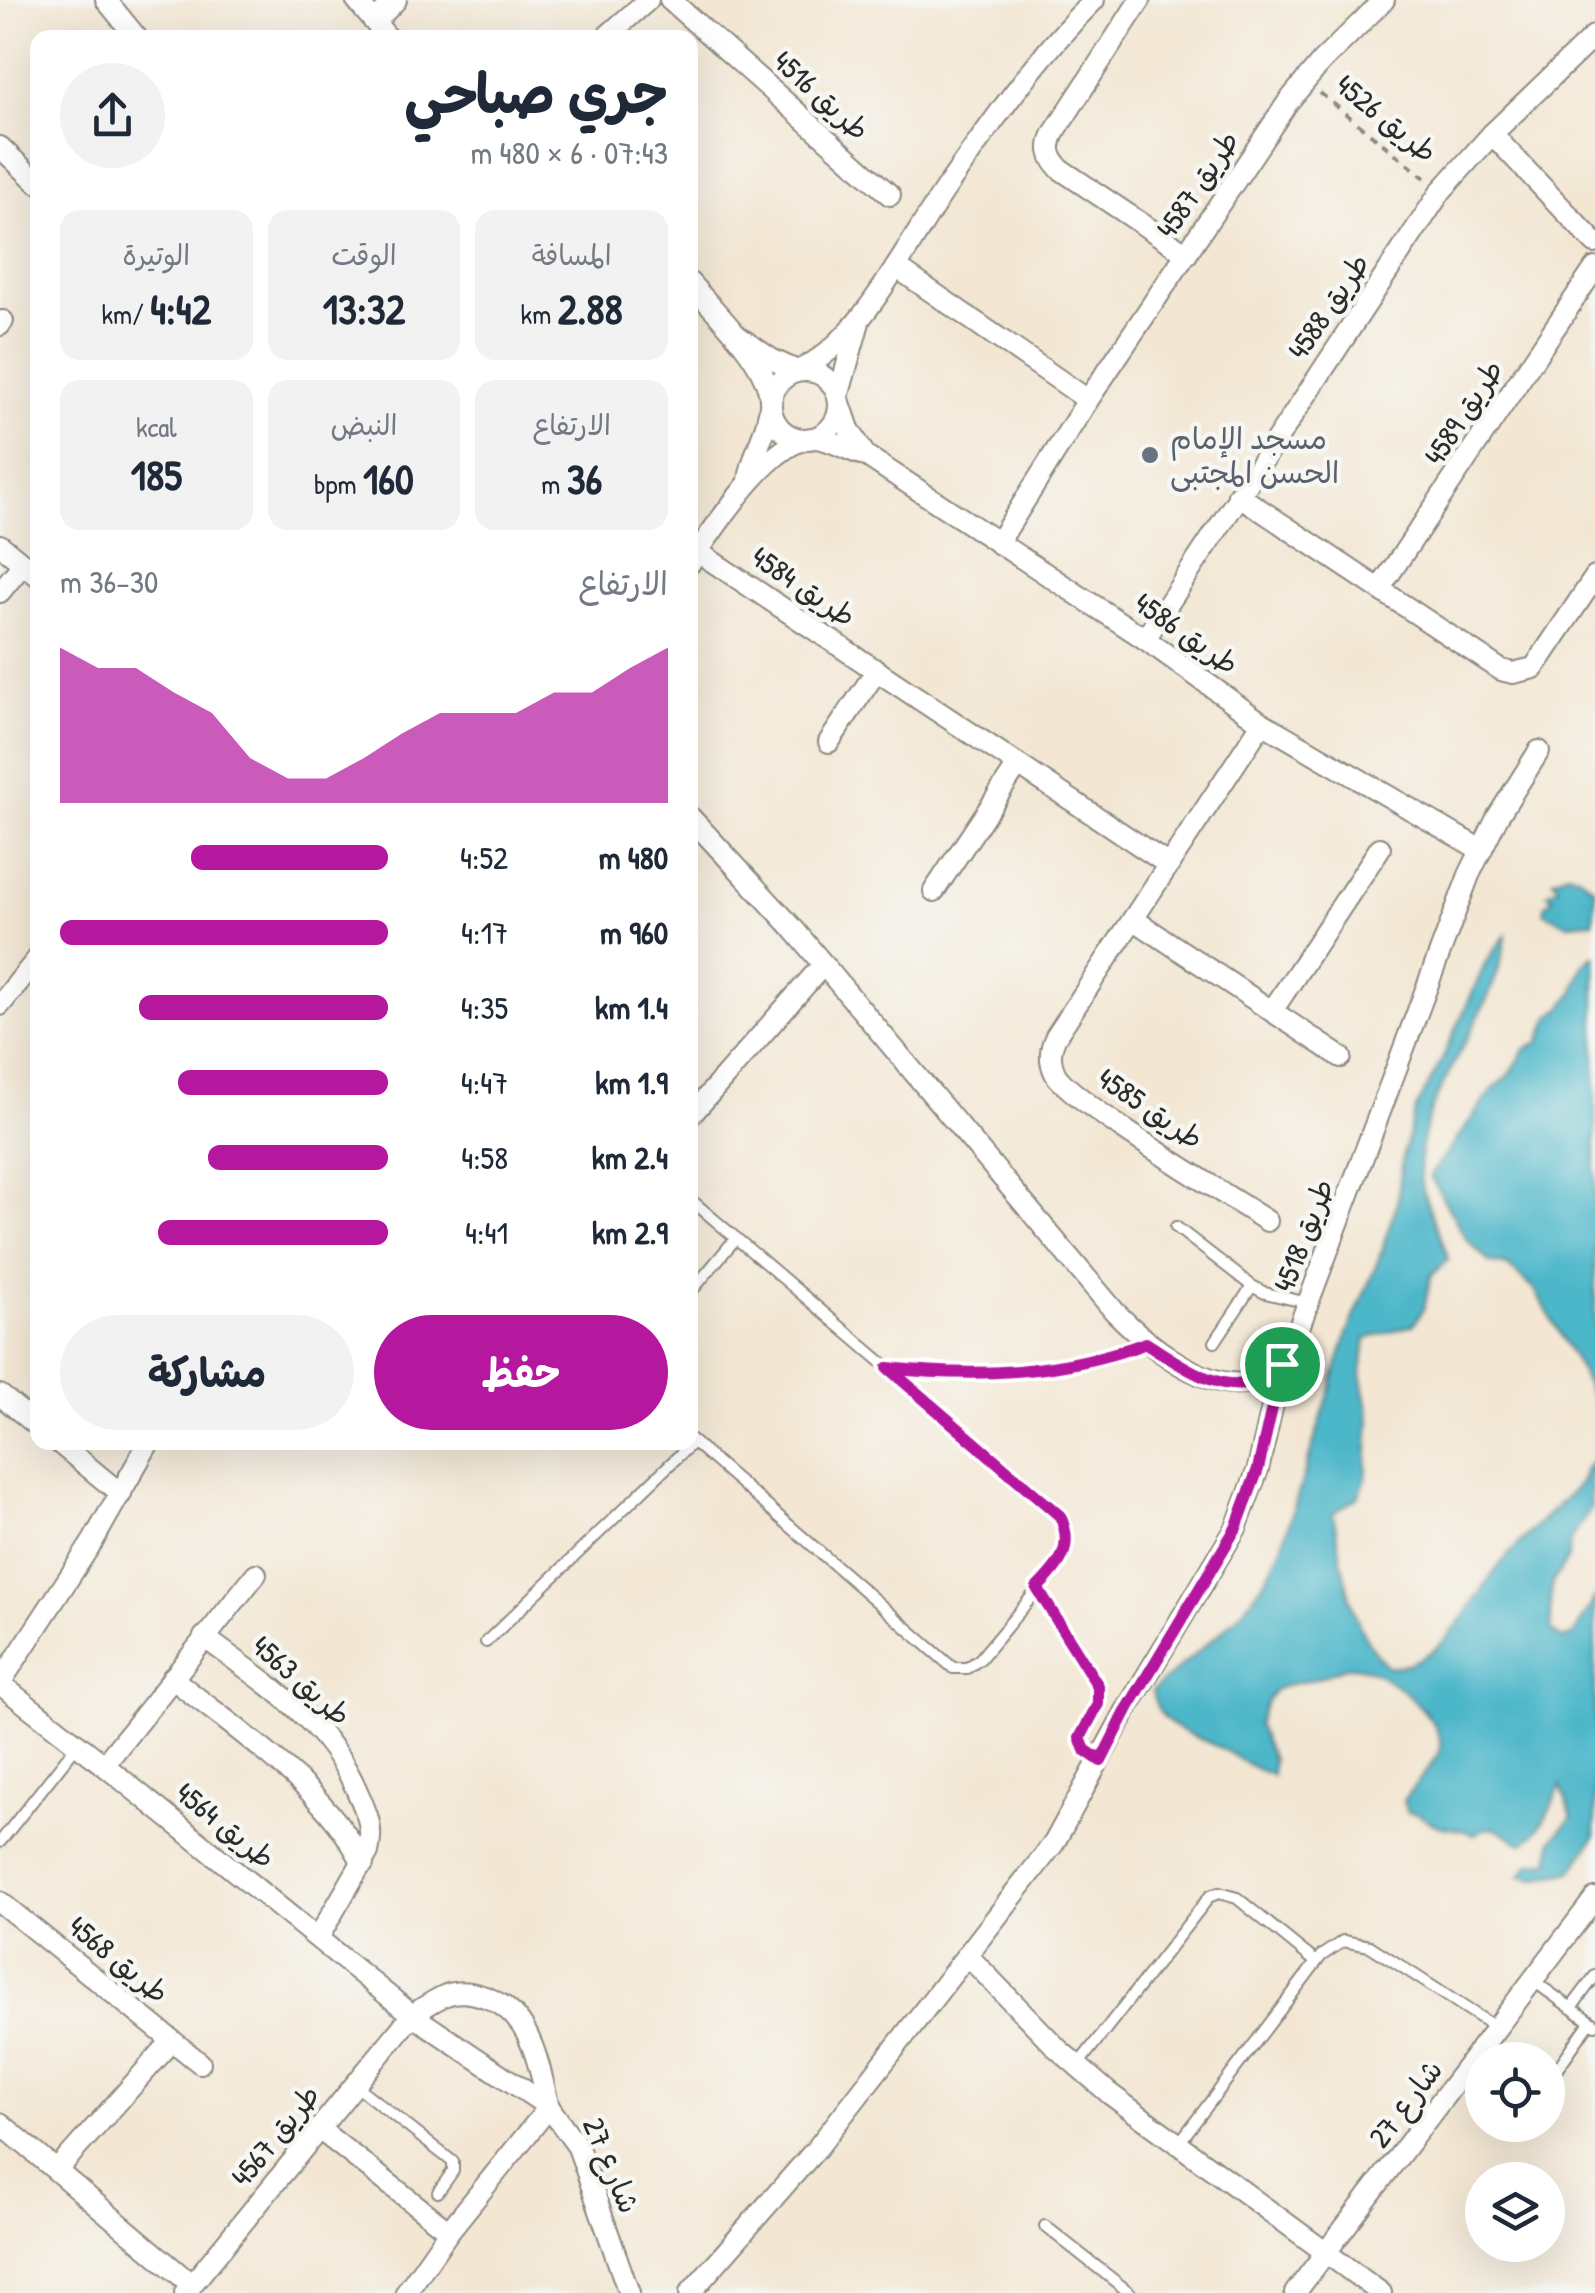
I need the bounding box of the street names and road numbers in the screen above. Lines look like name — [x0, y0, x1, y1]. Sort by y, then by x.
street label: طريق 4516 — [765, 41, 879, 149]
street label: طريق 4526 — [1328, 65, 1446, 171]
street label: طريق 4587 — [1146, 122, 1248, 246]
street label: طريق 4588 — [1278, 245, 1378, 367]
street label: طريق 4589 — [1414, 352, 1512, 472]
street label: طريق 4584 — [744, 536, 864, 636]
street label: طريق 4586 — [1127, 583, 1247, 683]
street label: طريق 4585 — [1090, 1058, 1212, 1158]
street label: طريق 4518 — [1263, 1173, 1343, 1297]
street label: طريق 4563 — [244, 1626, 360, 1734]
street label: طريق 4564 — [168, 1773, 284, 1877]
street label: طريق 4568 — [60, 1906, 178, 2012]
street label: شارع 27 — [1359, 2051, 1453, 2156]
street label: طريق 4567 — [221, 2076, 329, 2194]
street label: شارع 27 — [572, 2111, 650, 2220]

